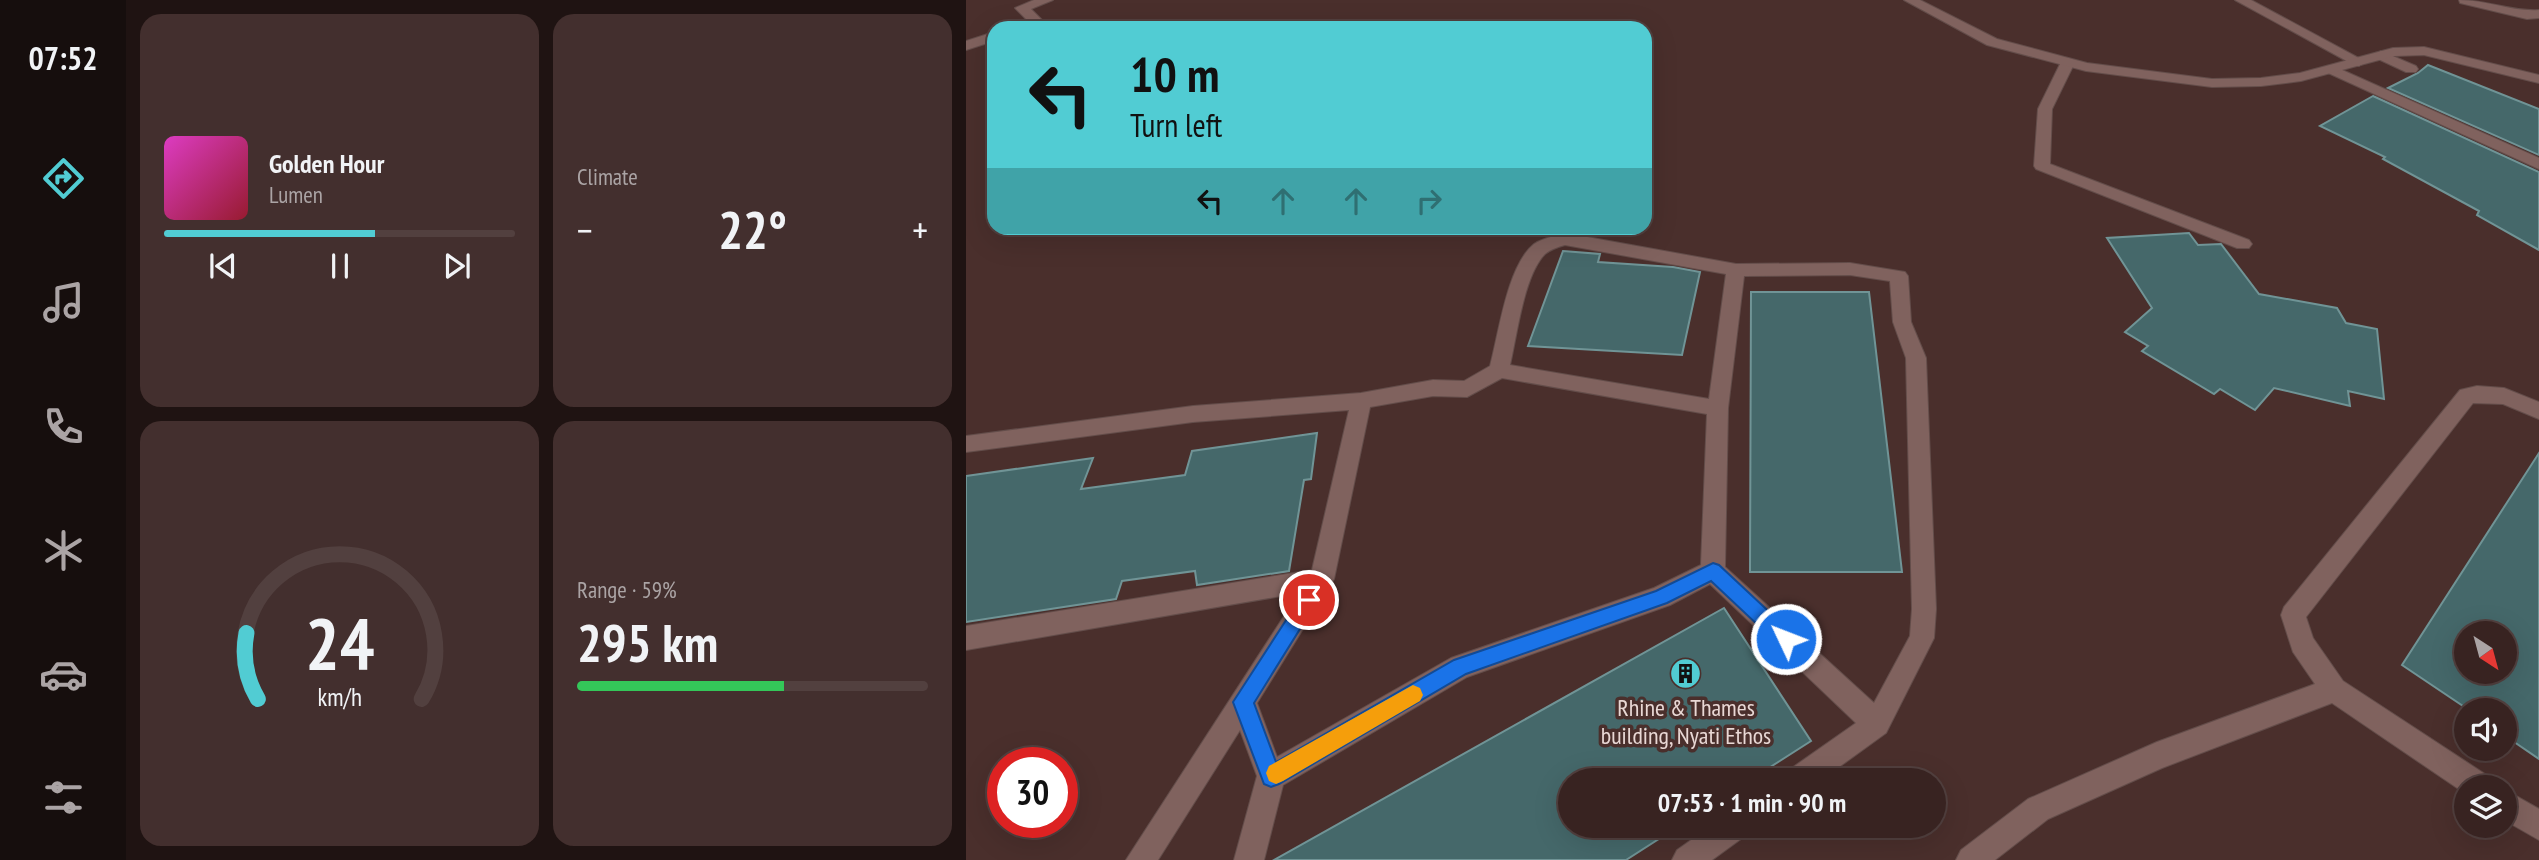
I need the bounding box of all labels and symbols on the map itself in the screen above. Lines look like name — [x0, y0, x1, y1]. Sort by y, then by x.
pin — [1279, 570, 1339, 630]
position arrow — [1749, 602, 1823, 676]
north arrow — [2454, 621, 2516, 684]
building icon: Rhine & Thames building, Nyati Ethos — [1669, 657, 1703, 691]
place label: Rhine & Thames building, Nyati Ethos — [1601, 692, 1771, 751]
speed limit sign: 30 — [987, 747, 1078, 838]

